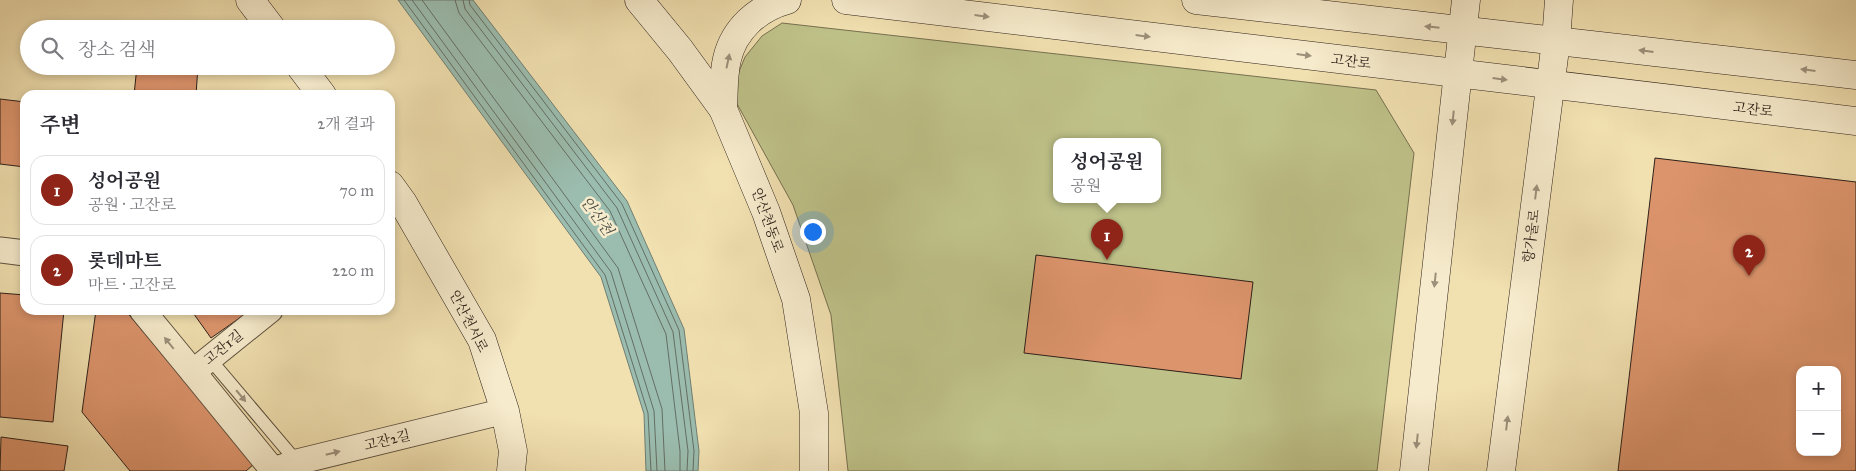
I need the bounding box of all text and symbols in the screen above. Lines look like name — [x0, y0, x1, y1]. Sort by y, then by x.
one-way arrow — [974, 12, 990, 20]
search box — [20, 20, 395, 75]
one-way arrow — [1424, 23, 1440, 31]
one-way arrow — [1135, 32, 1151, 40]
icon: search — [38, 34, 66, 62]
text: 장소 검색 — [78, 38, 156, 61]
one-way arrow — [1638, 47, 1654, 55]
one-way arrow — [1297, 51, 1313, 59]
street label: 고잔로 — [1330, 51, 1373, 72]
one-way arrow — [724, 53, 732, 69]
one-way arrow — [1799, 66, 1815, 74]
one-way arrow — [1493, 75, 1509, 83]
street label: 고잔로 — [1732, 99, 1775, 120]
one-way arrow — [1449, 110, 1457, 126]
text: 주변 — [40, 112, 81, 138]
text: 2개 결과 — [317, 114, 375, 133]
popup — [1053, 138, 1161, 203]
text: 성어공원 — [1070, 150, 1144, 173]
text: 성어공원 — [88, 169, 161, 192]
text: 공원 — [1070, 176, 1101, 195]
text: 1 — [54, 181, 60, 200]
text: 70 m — [339, 181, 374, 200]
one-way arrow — [1533, 184, 1541, 200]
street label: 안산천동로 — [748, 185, 787, 255]
water label: 안산천 — [577, 193, 618, 240]
text: 공원 · 고잔로 — [88, 195, 176, 214]
street label: 항가울로 — [1520, 208, 1543, 264]
your location — [800, 219, 826, 245]
pin: 1 — [1091, 219, 1123, 260]
pin: 2 — [1733, 235, 1765, 276]
text: 롯데마트 — [88, 249, 161, 272]
text: 2 — [53, 261, 61, 280]
text: 220 m — [332, 261, 374, 280]
one-way arrow — [1431, 272, 1439, 288]
text: 마트 · 고잔로 — [88, 275, 176, 294]
street label: 안산천서로 — [446, 287, 492, 356]
street label: 고잔1길 — [200, 326, 247, 369]
one-way arrow — [163, 336, 174, 349]
map controls — [1796, 366, 1841, 456]
button: + — [1796, 366, 1841, 411]
one-way arrow — [235, 389, 246, 402]
button: − — [1796, 411, 1841, 456]
one-way arrow — [1503, 414, 1511, 430]
street label: 고잔2길 — [362, 426, 412, 454]
one-way arrow — [1413, 433, 1421, 449]
one-way arrow — [326, 449, 341, 457]

